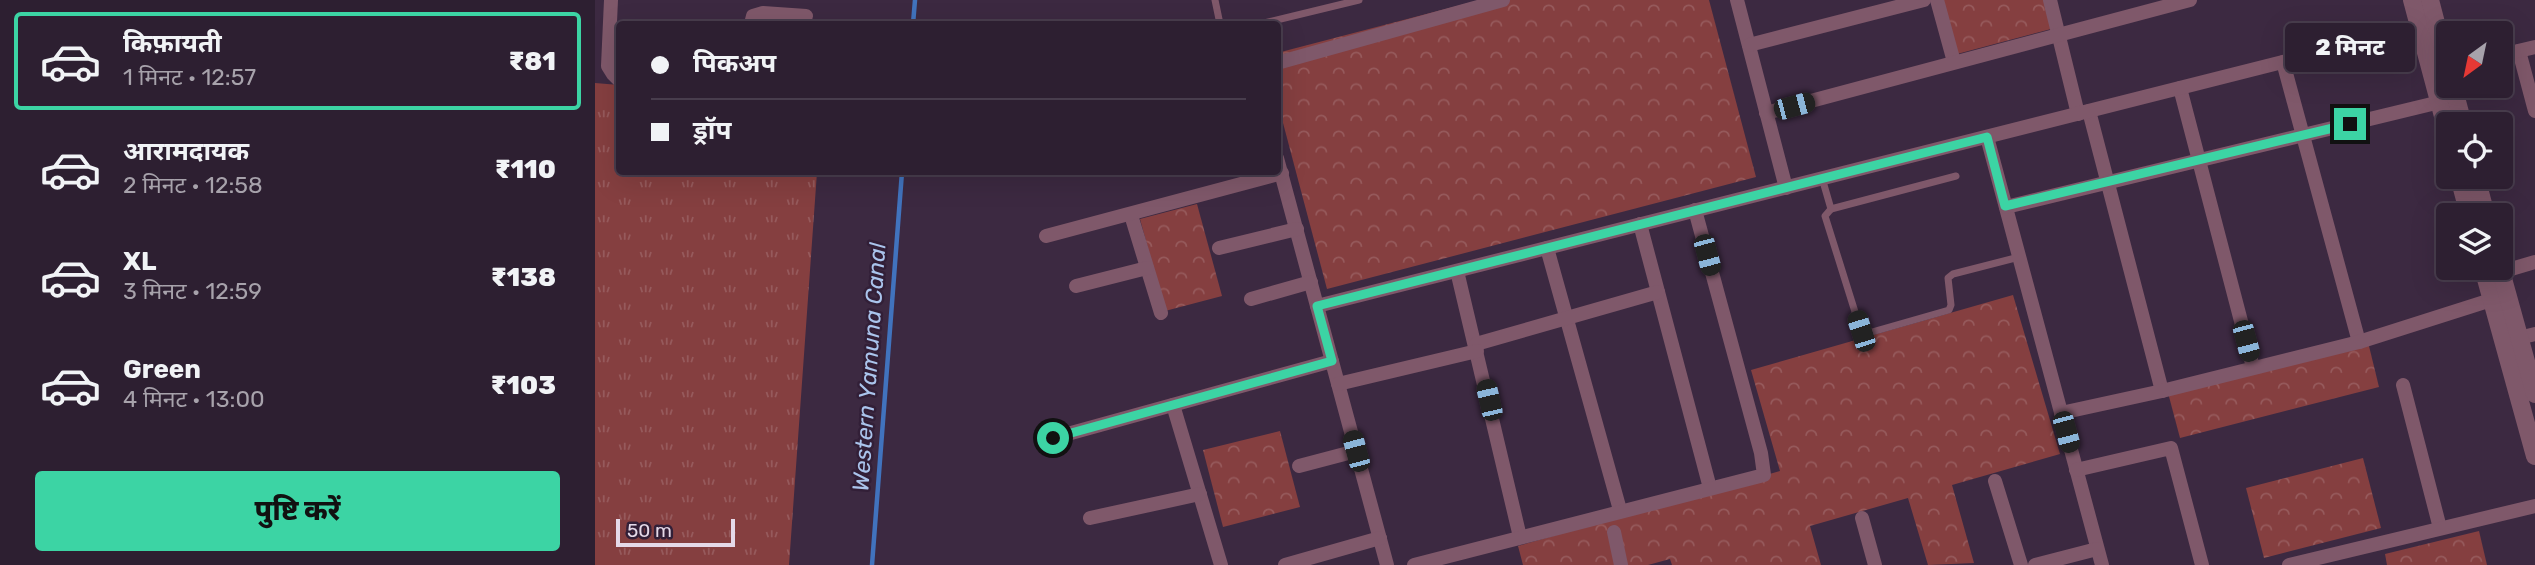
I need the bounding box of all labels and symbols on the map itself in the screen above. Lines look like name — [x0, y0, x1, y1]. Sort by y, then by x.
north arrow — [2436, 21, 2513, 98]
callout: 2 मिनट — [2285, 23, 2415, 72]
car — [1771, 90, 1818, 122]
route end — [2334, 108, 2366, 140]
car — [1692, 232, 1723, 278]
water label: Western Yamuna Canal — [846, 241, 892, 492]
car — [1845, 308, 1878, 354]
car — [2231, 318, 2262, 364]
car — [1475, 377, 1504, 423]
car — [2051, 409, 2082, 455]
route start — [1037, 422, 1069, 454]
car — [1341, 428, 1372, 474]
scale bar — [616, 516, 735, 548]

